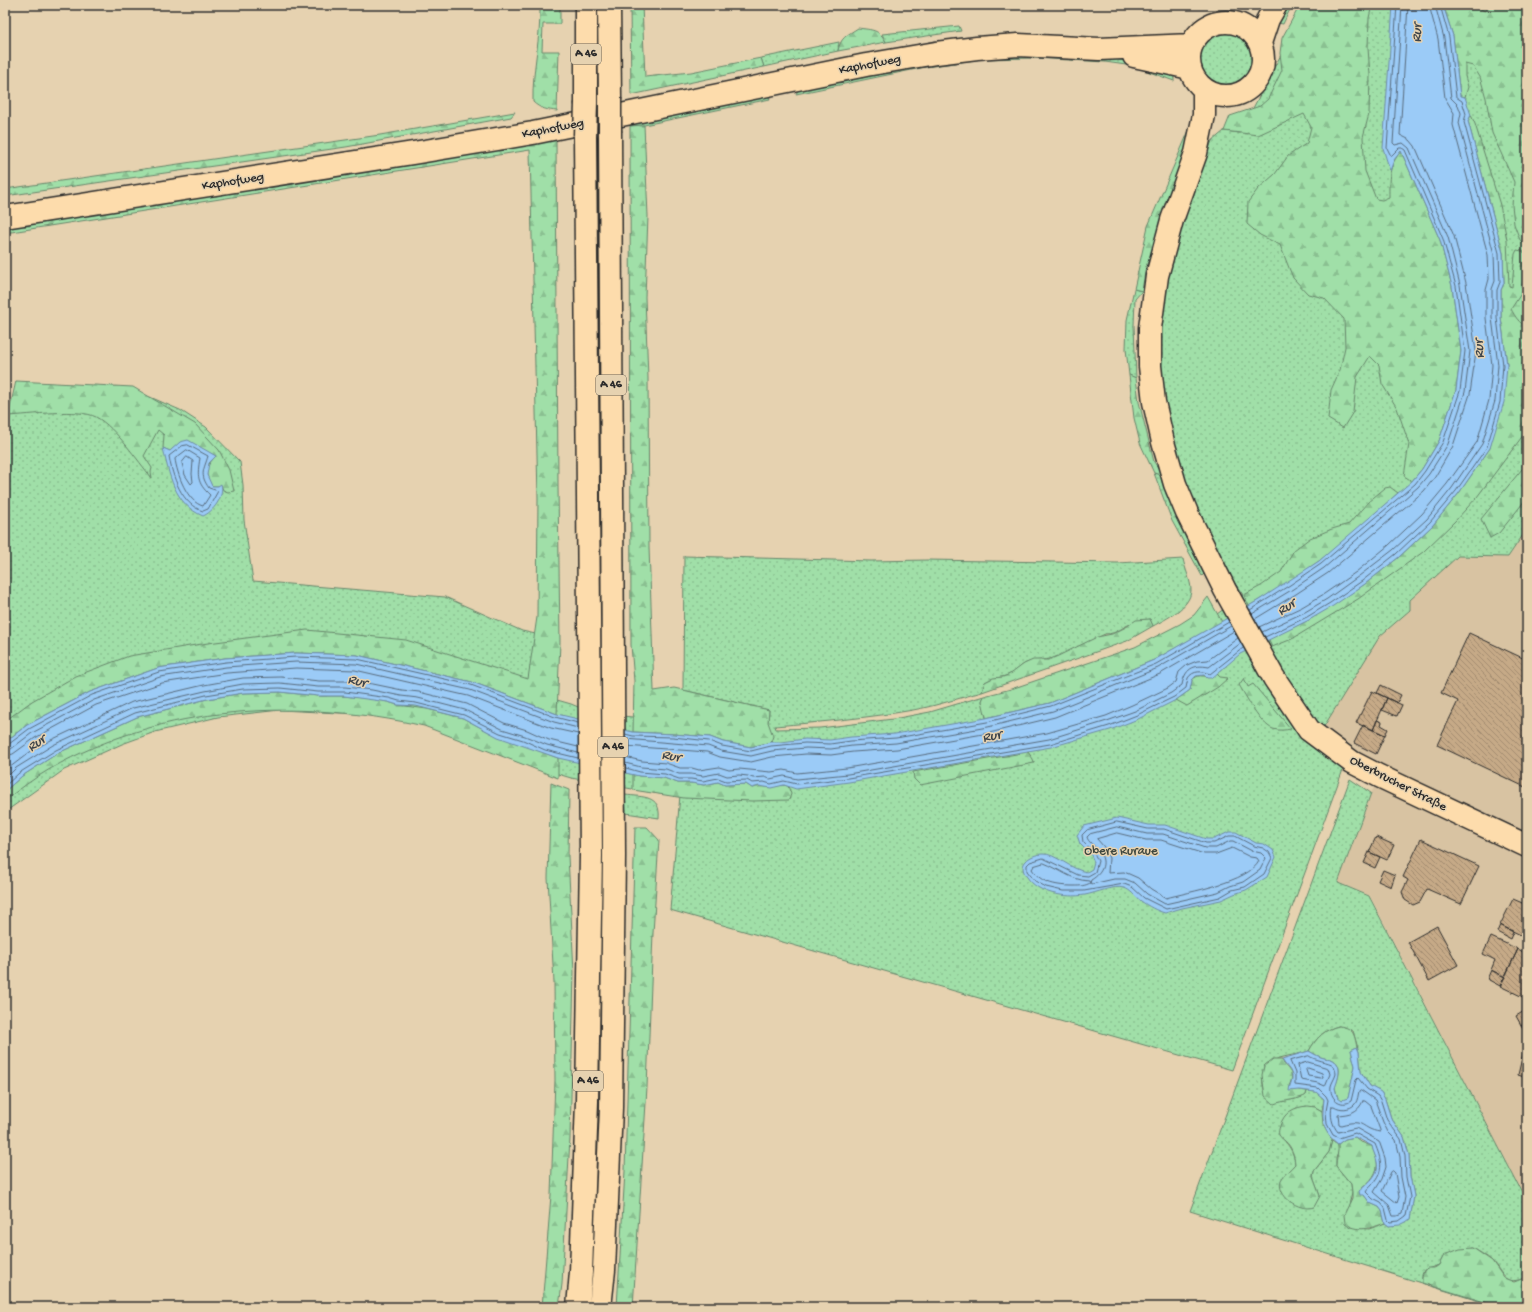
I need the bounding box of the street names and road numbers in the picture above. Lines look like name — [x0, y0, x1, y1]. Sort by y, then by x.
road number: A 46 — [571, 44, 601, 64]
street label: Kaphofweg — [838, 52, 902, 78]
street label: Kaphofweg — [521, 116, 585, 142]
street label: Kaphofweg — [201, 170, 265, 194]
road number: A 46 — [596, 375, 626, 395]
road number: A 46 — [598, 737, 628, 757]
street label: Oberbrucher Straße — [1347, 753, 1449, 815]
road number: A 46 — [573, 1071, 603, 1091]

